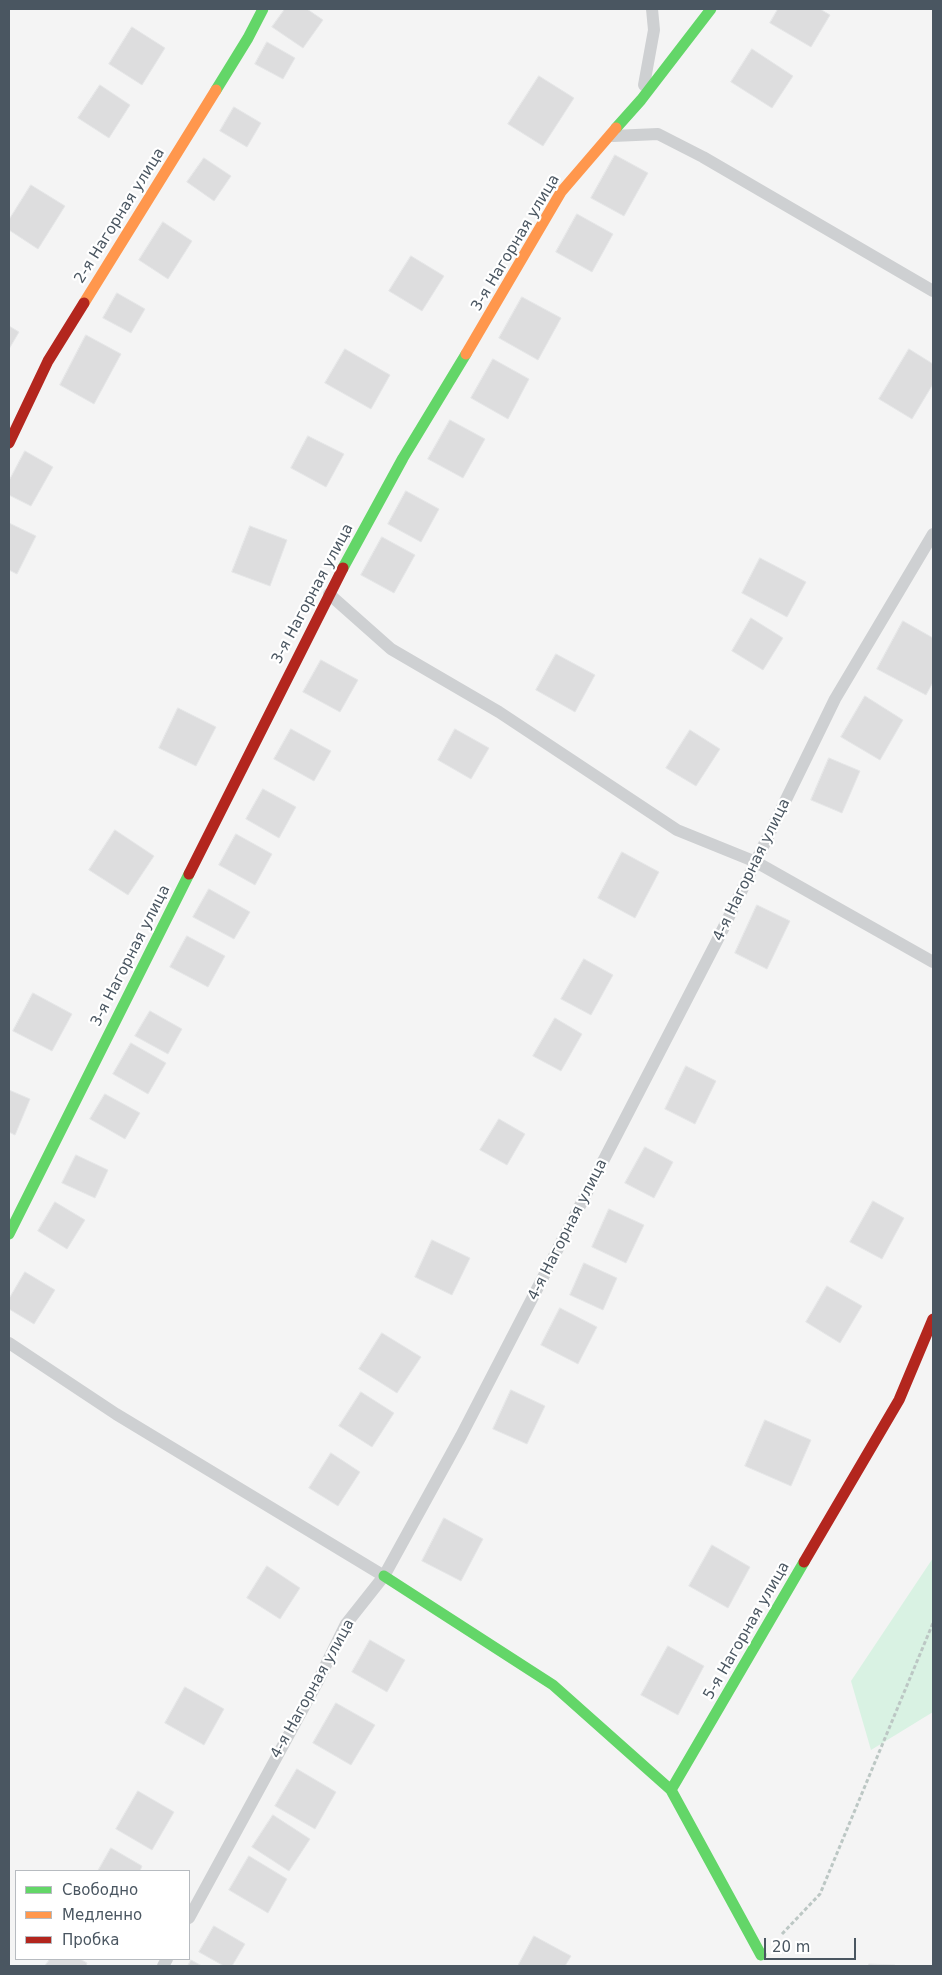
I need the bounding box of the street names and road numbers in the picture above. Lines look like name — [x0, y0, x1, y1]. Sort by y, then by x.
street label: 2-я Нагорная улица — [71, 145, 169, 287]
street label: 3-я Нагорная улица — [468, 171, 564, 315]
street label: 3-я Нагорная улица — [268, 521, 358, 667]
street label: 4-я Нагорная улица — [710, 796, 794, 944]
street label: 3-я Нагорная улица — [88, 882, 174, 1030]
street label: 4-я Нагорная улица — [525, 1156, 611, 1304]
street label: 5-я Нагорная улица — [700, 1559, 794, 1703]
street label: 4-я Нагорная улица — [267, 1616, 359, 1762]

